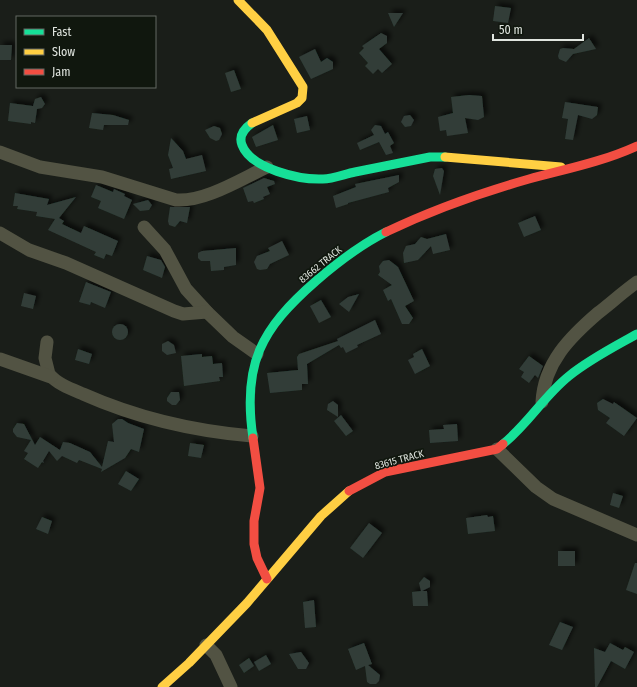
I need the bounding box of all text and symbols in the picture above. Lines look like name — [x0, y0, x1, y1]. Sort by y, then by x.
legend — [16, 16, 156, 88]
scale bar — [493, 16, 583, 42]
text: 50 m — [499, 23, 523, 37]
text: Fast — [52, 25, 71, 39]
text: Slow — [52, 45, 75, 59]
text: Jam — [52, 65, 70, 79]
street label: 83662 TRACK — [297, 243, 345, 286]
street label: 83615 TRACK — [373, 447, 426, 472]

